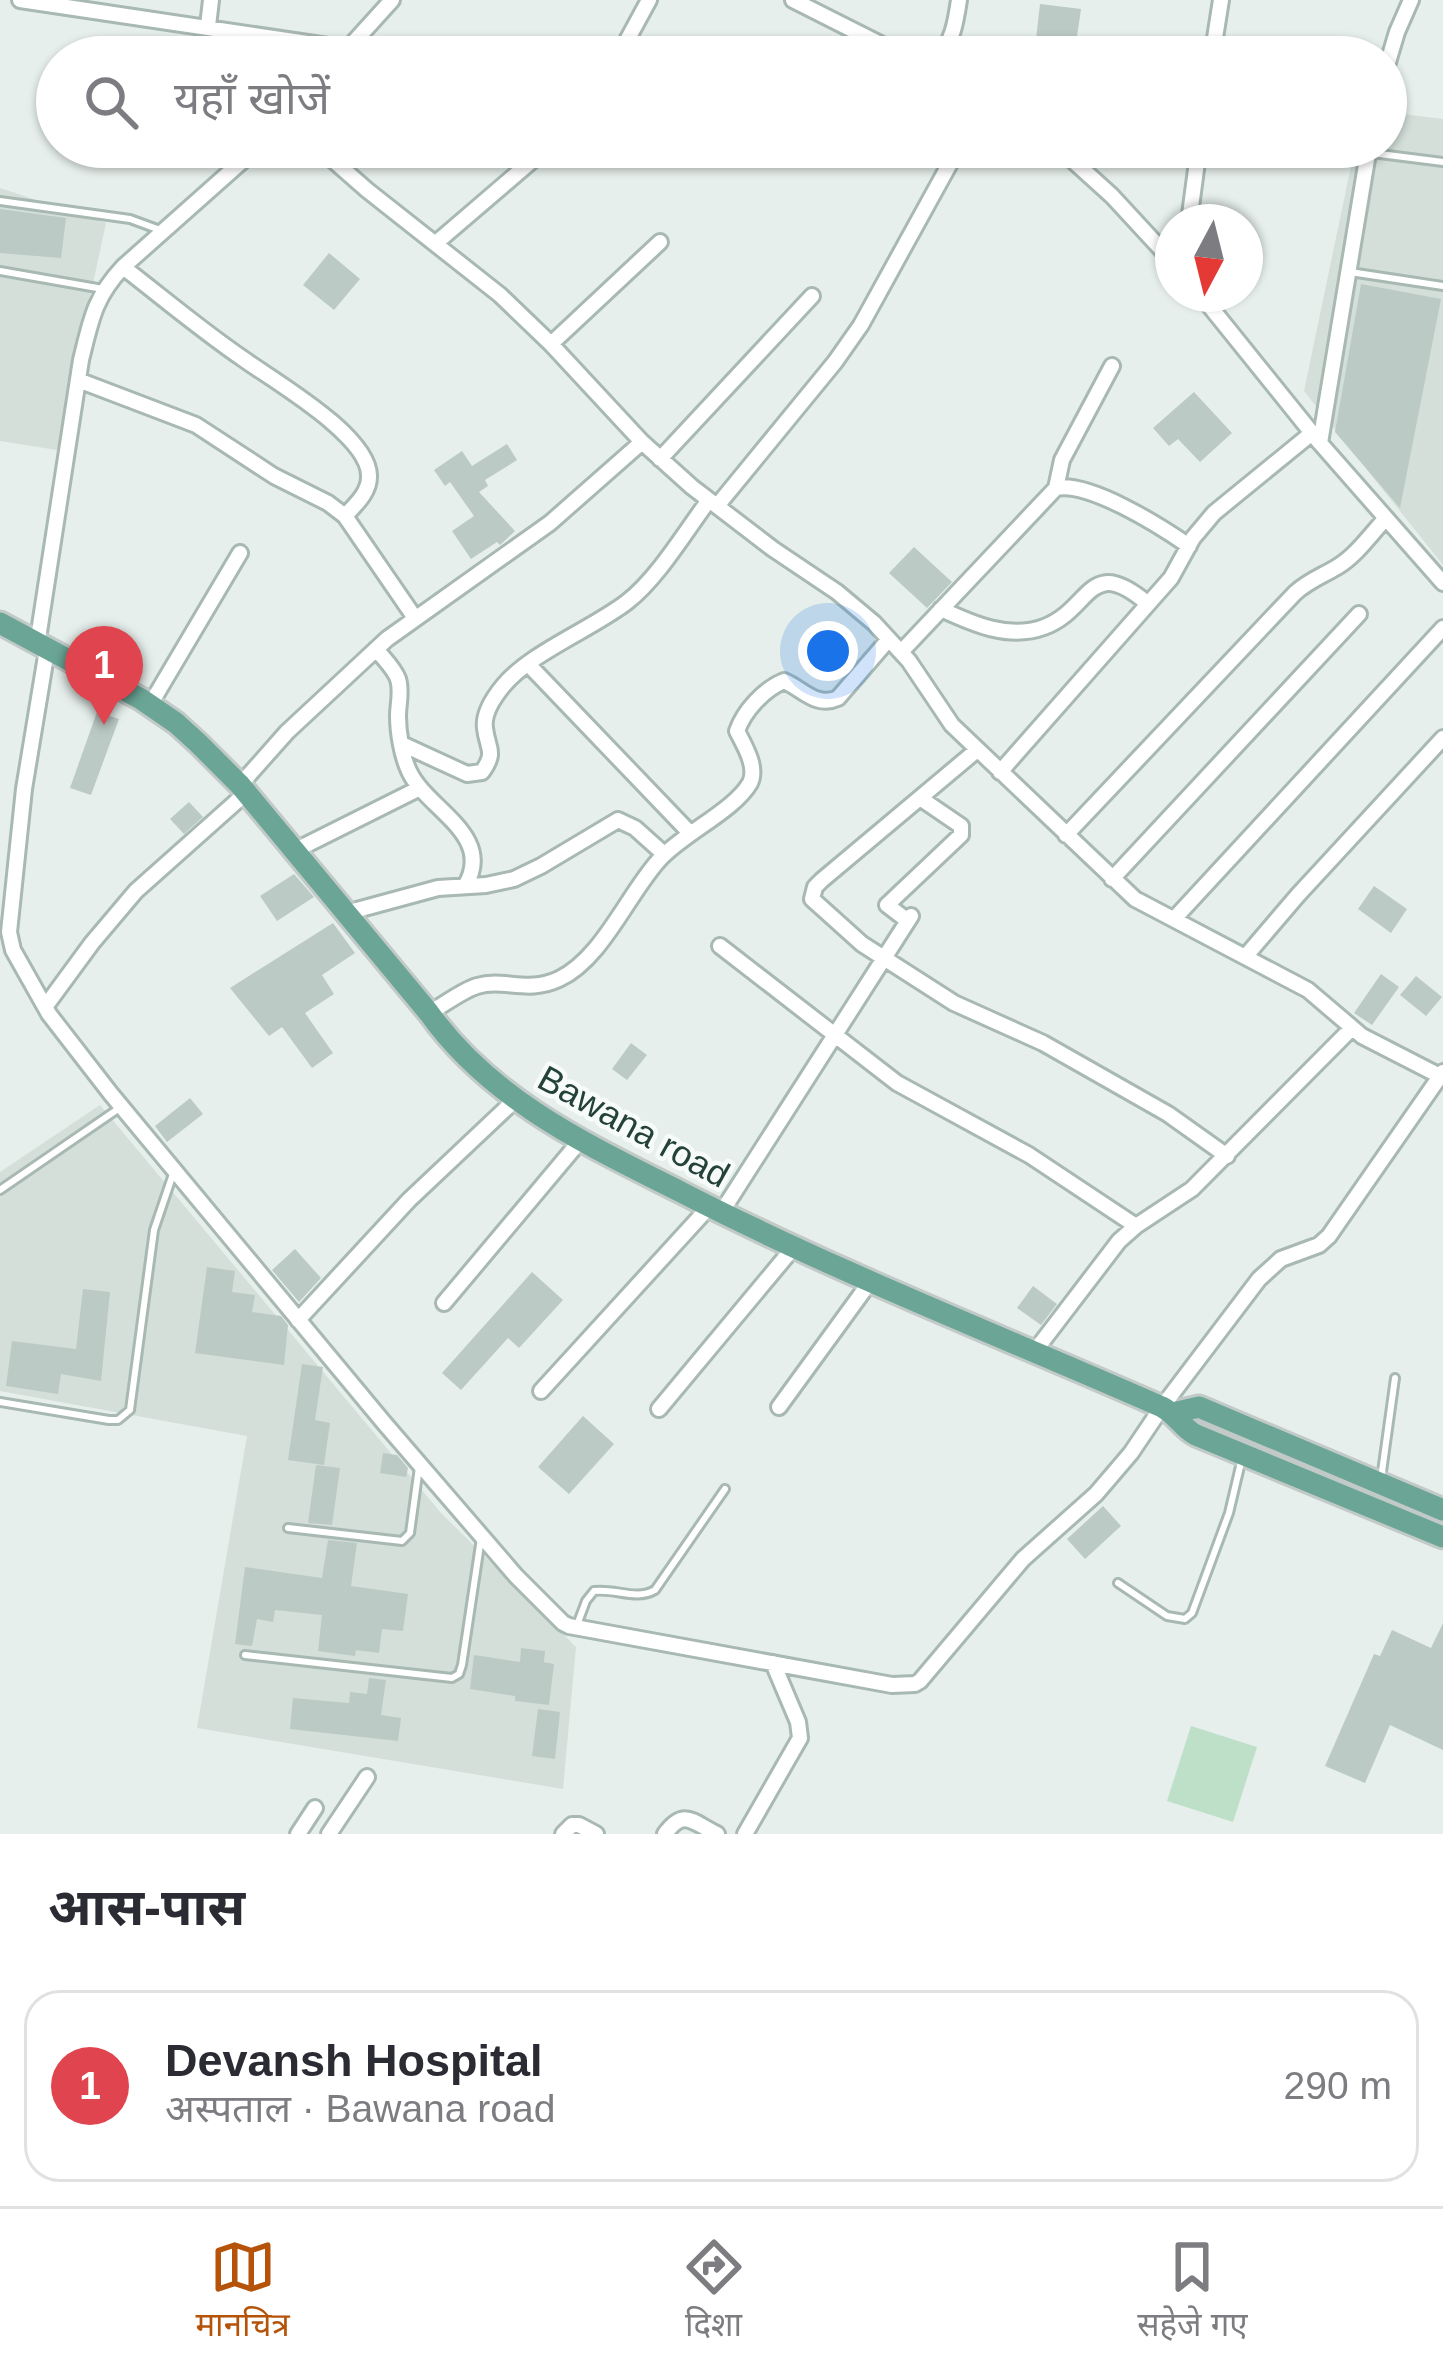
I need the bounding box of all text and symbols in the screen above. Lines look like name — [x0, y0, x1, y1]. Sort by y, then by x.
search box — [36, 36, 1407, 168]
icon: search — [78, 69, 144, 135]
text: यहाँ खोजें — [174, 73, 330, 124]
north arrow — [1155, 204, 1263, 312]
your location — [798, 621, 858, 681]
pin: 1 — [65, 626, 143, 725]
street label: Bawana road — [531, 1057, 736, 1196]
text: आस-पास — [48, 1879, 245, 1936]
text: Devansh Hospital — [165, 2035, 543, 2086]
text: 1 — [79, 2064, 101, 2107]
text: 290 m — [1284, 2064, 1392, 2107]
text: अस्पताल · Bawana road — [165, 2087, 555, 2130]
tab: मानचित्र — [195, 2234, 290, 2349]
tab: दिशा — [681, 2234, 747, 2349]
tab: सहेजे गए — [1137, 2234, 1248, 2349]

